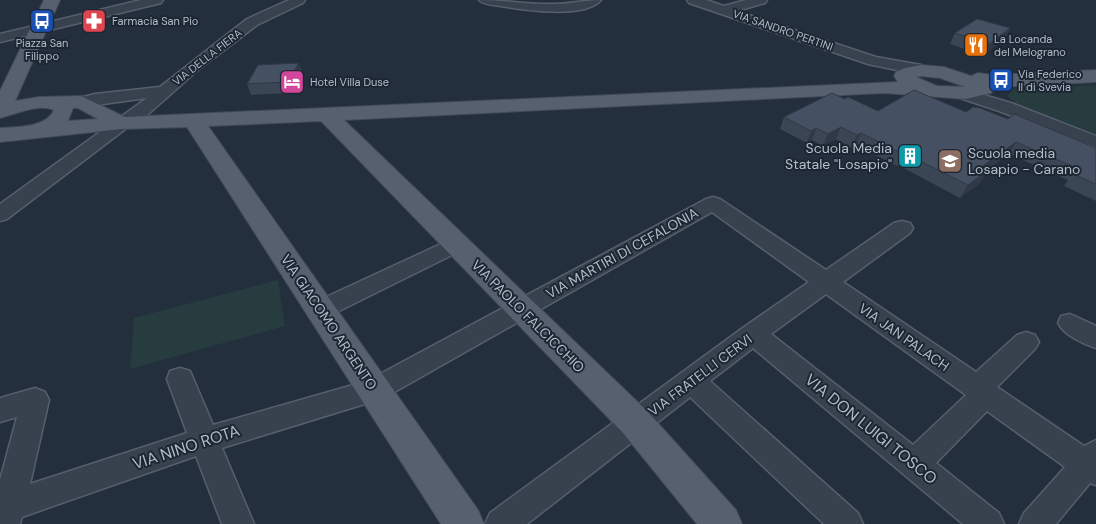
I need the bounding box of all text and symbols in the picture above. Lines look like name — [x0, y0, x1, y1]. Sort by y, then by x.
street label: VIA SANDRO PERTINI — [731, 6, 835, 54]
bus stop icon: Piazza San Filippo — [29, 8, 55, 34]
pharmacy icon: Farmacia San Pio — [81, 8, 107, 34]
place label: Farmacia San Pio — [112, 14, 198, 28]
street label: VIA DELLA FIERA — [169, 26, 245, 88]
restaurant icon: La Locanda del Melograno — [963, 32, 989, 58]
place label: La Locanda del Melograno — [994, 32, 1066, 59]
place label: Piazza San Filippo — [16, 36, 68, 63]
bus stop icon: Via Federico II di Svevia — [988, 67, 1014, 93]
place label: Via Federico II di Svevia — [1018, 67, 1081, 94]
hotel icon: Hotel Villa Duse — [279, 69, 305, 95]
place label: Hotel Villa Duse — [310, 75, 389, 89]
place label: Scuola Media Statale "Losapio" — [785, 139, 892, 173]
building icon: Scuola Media Statale "Losapio" — [897, 143, 923, 169]
place label: Scuola media Losapio - Carano — [968, 144, 1080, 178]
school or university icon: Scuola media Losapio - Carano — [937, 148, 963, 174]
street label: VIA MARTIRI DI CEFALONIA — [543, 204, 701, 302]
street label: VIA GIACOMO ARGENTO — [277, 251, 381, 393]
street label: VIA PAOLO FALCICCHIO — [468, 256, 588, 376]
street label: VIA JAN PALACH — [855, 299, 953, 375]
street label: VIA FRATELLI CERVI — [644, 330, 756, 420]
street label: VIA DON LUIGI TOSCO — [801, 369, 941, 489]
street label: VIA NINO ROTA — [130, 420, 243, 474]

